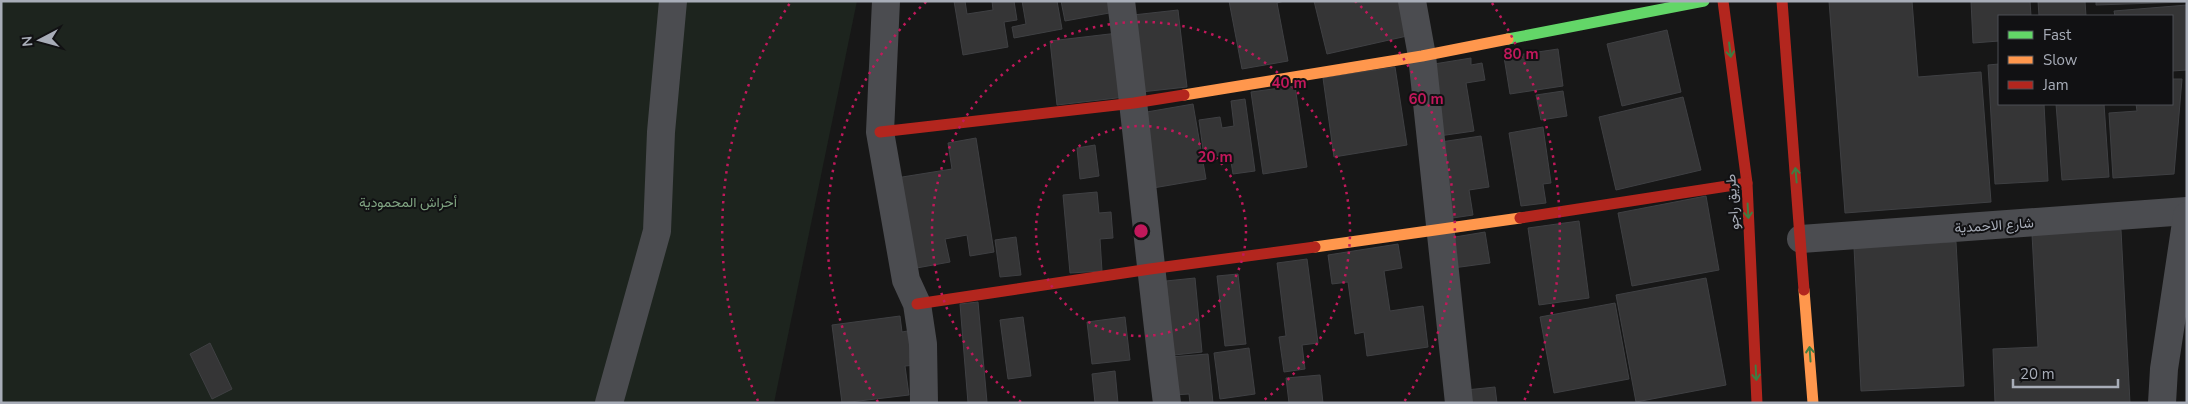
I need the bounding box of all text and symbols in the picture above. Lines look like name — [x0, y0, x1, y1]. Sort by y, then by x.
north arrow — [15, 15, 65, 65]
legend — [1998, 15, 2173, 105]
text: Fast — [2043, 25, 2072, 45]
text: N — [18, 35, 38, 48]
one-way arrow — [1725, 41, 1735, 57]
text: 80 m — [1503, 44, 1539, 64]
text: Slow — [2043, 50, 2078, 70]
text: 40 m — [1271, 73, 1307, 93]
text: Jam — [2042, 75, 2069, 95]
text: 60 m — [1408, 89, 1444, 109]
text: 20 m — [1197, 147, 1233, 167]
one-way arrow — [1792, 167, 1801, 183]
street label: طريق راجو — [1721, 173, 1744, 231]
park label: أحراش المحمودية — [359, 193, 457, 212]
one-way arrow — [1744, 203, 1753, 219]
street label: شارع الاحمدية — [1954, 213, 2034, 239]
centre of rings — [1132, 222, 1150, 240]
one-way arrow — [1805, 346, 1815, 362]
scale bar — [2013, 356, 2118, 388]
text: 20 m — [2020, 364, 2055, 384]
one-way arrow — [1751, 365, 1761, 381]

